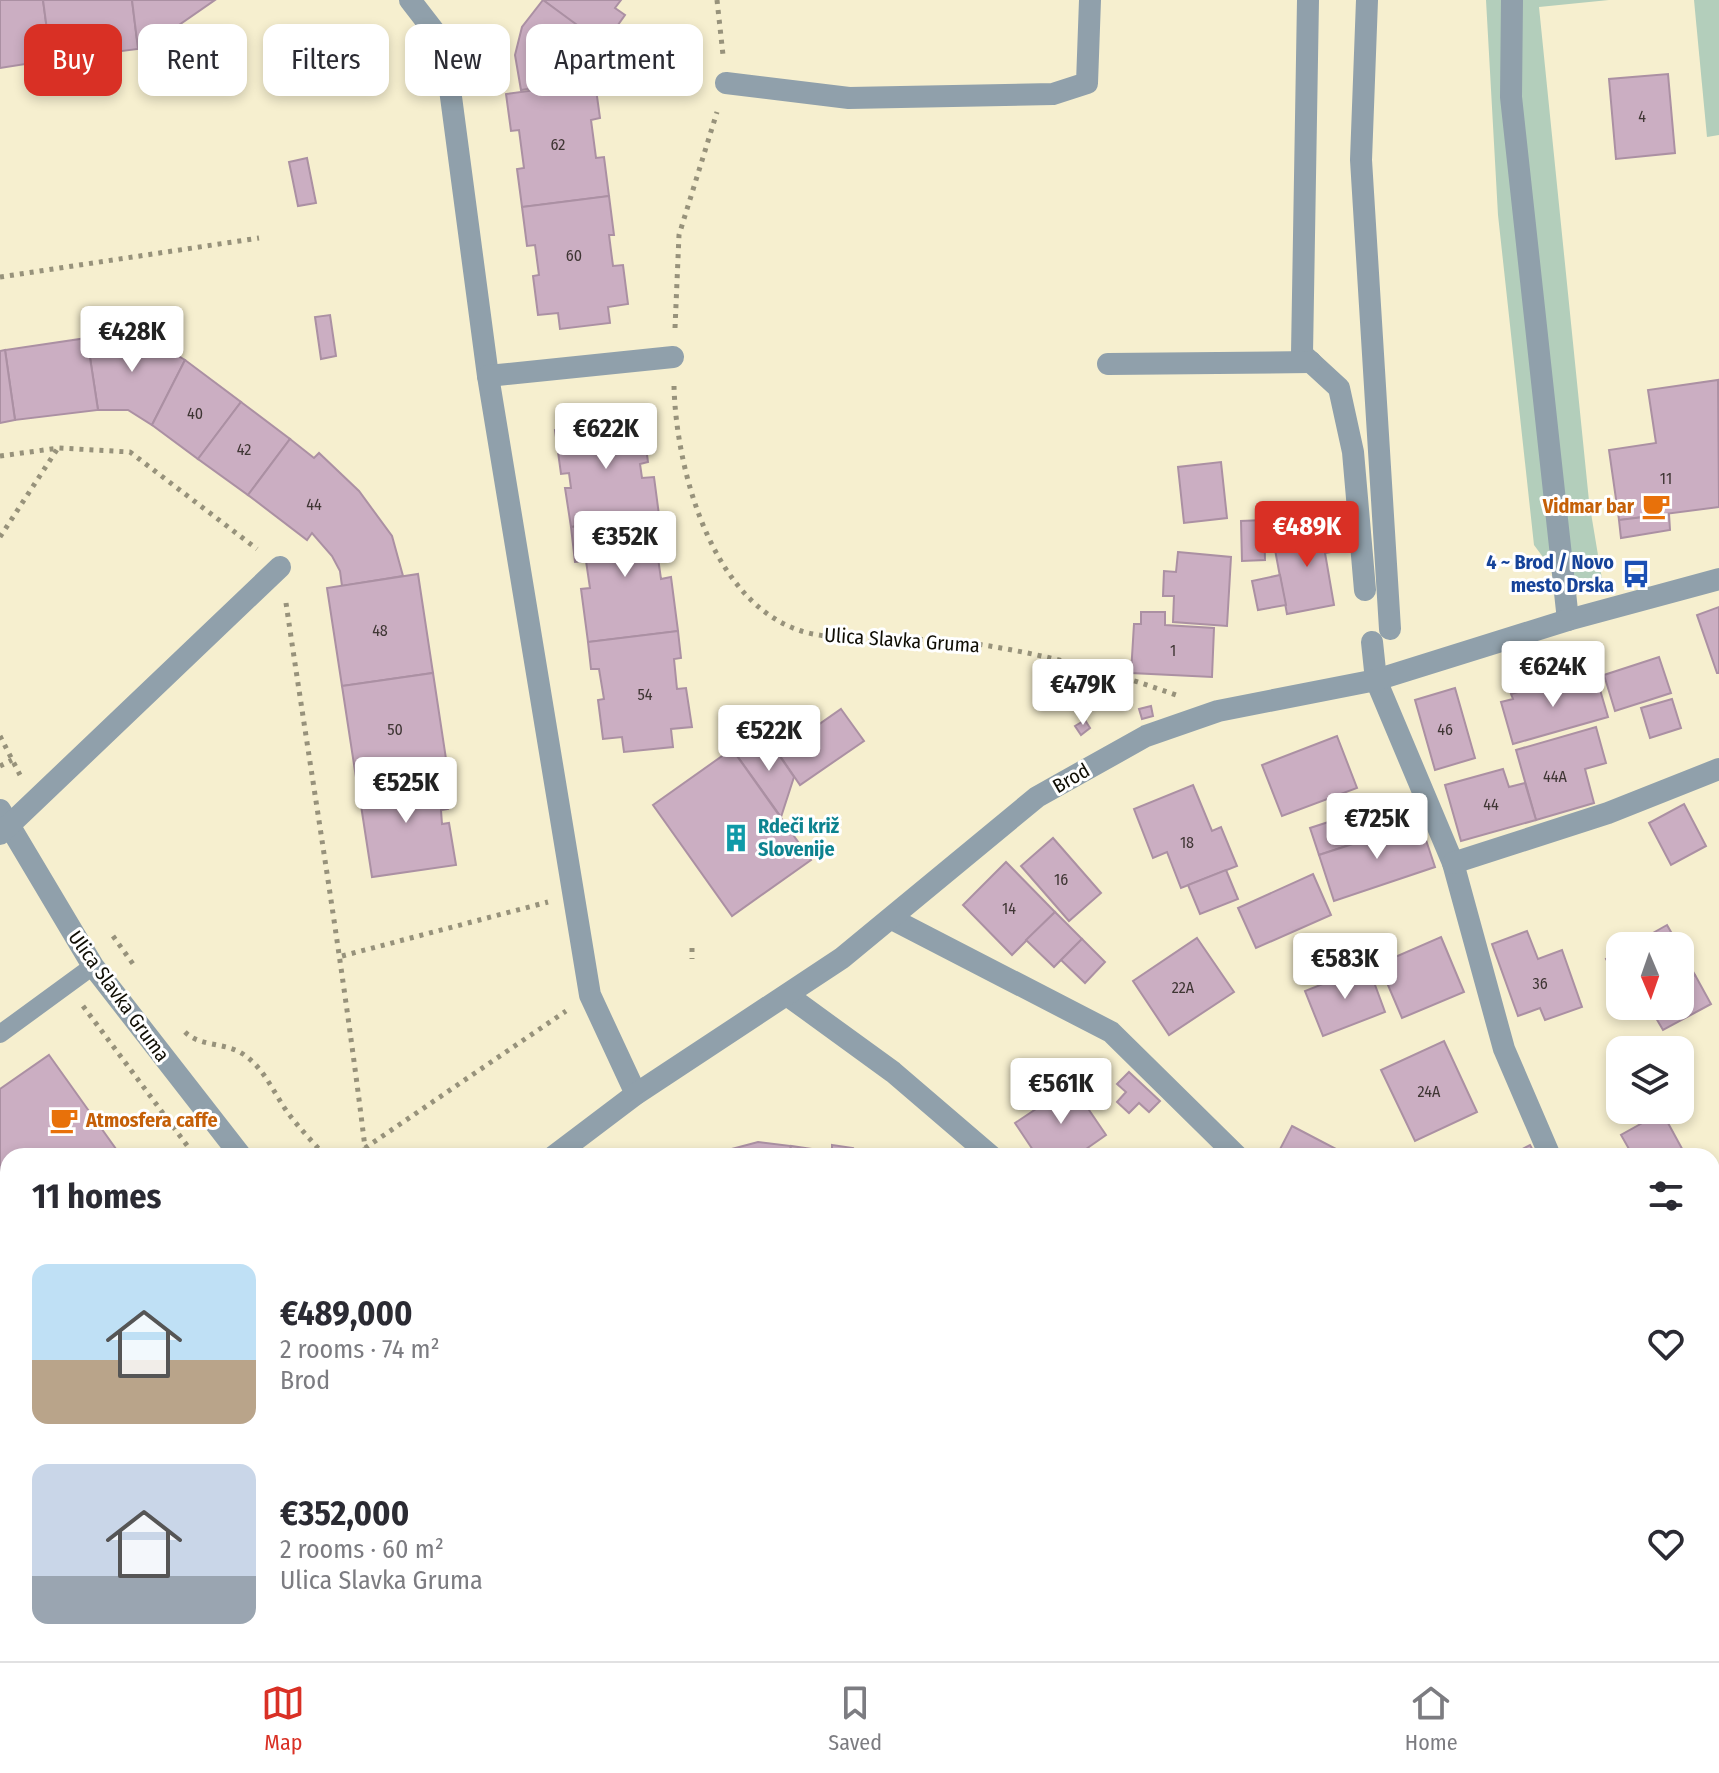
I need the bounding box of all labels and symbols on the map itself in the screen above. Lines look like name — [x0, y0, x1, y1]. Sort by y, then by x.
house number: 4 — [1638, 107, 1646, 126]
house number: 62 — [551, 135, 565, 154]
house number: 60 — [566, 246, 582, 265]
pin: €428K — [76, 306, 188, 374]
pin: €622K — [550, 403, 662, 471]
house number: 40 — [187, 404, 203, 423]
house number: 42 — [237, 440, 251, 459]
house number: 11 — [1660, 469, 1672, 488]
cafe icon: Vidmar bar — [1641, 491, 1671, 521]
place label: Vidmar bar — [1542, 494, 1635, 518]
house number: 44 — [306, 495, 322, 514]
pin: €489K — [1251, 501, 1363, 569]
pin: €352K — [569, 511, 681, 579]
place label: 4 ~ Brod / Novo mesto Drska — [1486, 550, 1614, 597]
bus stop icon: 4 ~ Brod / Novo mesto Drska — [1621, 559, 1651, 589]
house number: 48 — [372, 621, 388, 640]
street label: Ulica Slavka Gruma — [823, 623, 981, 657]
house number: 1 — [1170, 641, 1176, 660]
pin: €624K — [1497, 641, 1609, 709]
pin: €479K — [1027, 659, 1139, 727]
house number: 54 — [637, 685, 653, 704]
pin: €522K — [713, 705, 825, 773]
house number: 50 — [387, 720, 403, 739]
house number: 46 — [1437, 720, 1453, 739]
pin: €525K — [350, 757, 462, 825]
street label: Brod — [1048, 758, 1094, 798]
house number: 44A — [1543, 767, 1568, 786]
pin: €725K — [1321, 793, 1433, 861]
house number: 44 — [1483, 795, 1499, 814]
place label: Rdeči križ Slovenije — [758, 814, 840, 861]
building icon: Rdeči križ Slovenije — [721, 823, 751, 853]
house number: 18 — [1180, 833, 1194, 852]
house number: 16 — [1054, 870, 1068, 889]
house number: 14 — [1002, 899, 1016, 918]
street label: Ulica Slavka Gruma — [63, 926, 175, 1066]
north arrow — [1606, 932, 1694, 1020]
pin: €583K — [1289, 933, 1401, 1001]
house number: 36 — [1532, 974, 1548, 993]
house number: 22A — [1172, 978, 1195, 997]
pin: €561K — [1005, 1058, 1117, 1126]
house number: 24A — [1418, 1082, 1441, 1101]
cafe icon: Atmosfera caffe — [49, 1105, 79, 1135]
place label: Atmosfera caffe — [85, 1108, 218, 1132]

